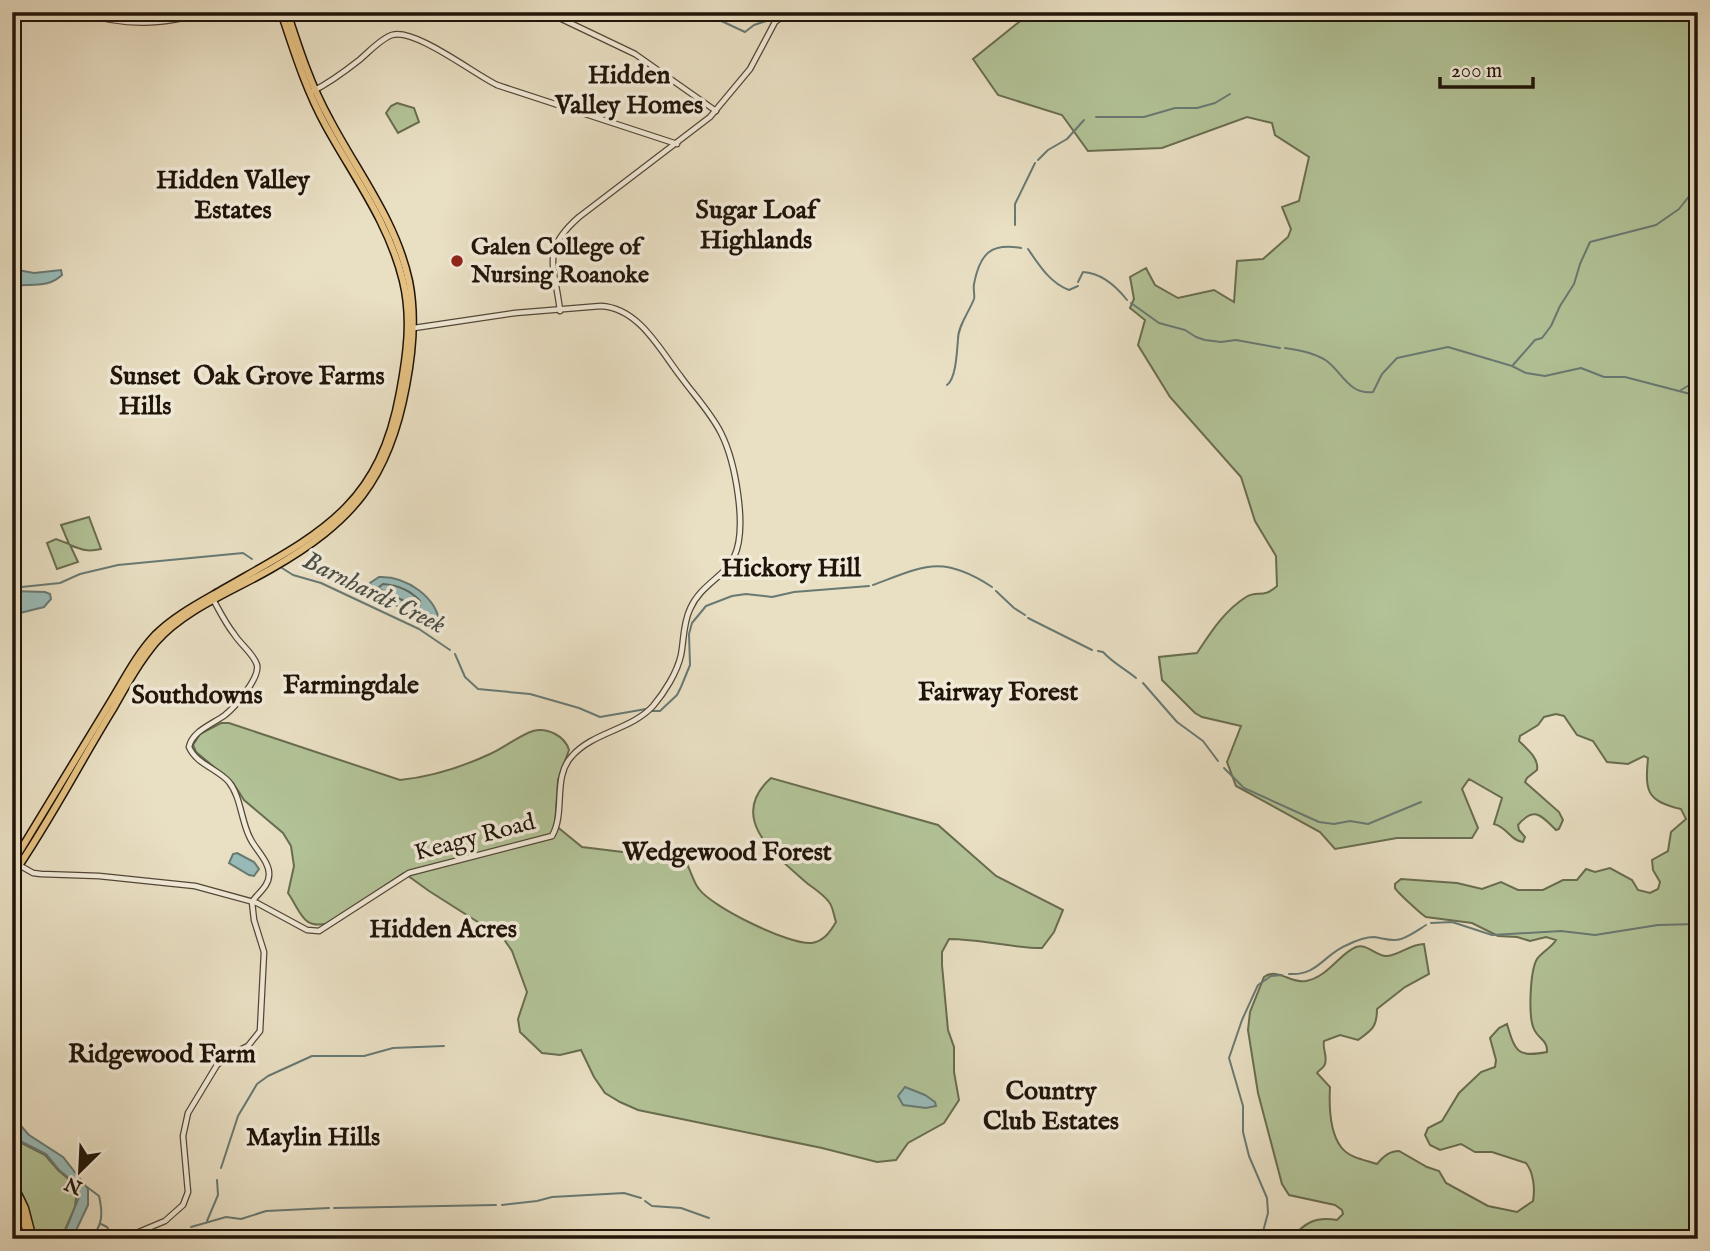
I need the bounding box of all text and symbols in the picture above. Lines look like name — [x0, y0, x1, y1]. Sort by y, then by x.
scale bar — [1440, 46, 1533, 90]
text: 200 m — [1451, 58, 1502, 85]
district label: Hidden Valley Homes — [554, 59, 703, 122]
district label: Hidden Valley Estates — [156, 164, 311, 227]
district label: Sugar Loaf Highlands — [696, 194, 821, 257]
place label: Galen College of Nursing Roanoke — [470, 232, 649, 291]
marker: Galen College of Nursing Roanoke — [449, 253, 465, 269]
district label: Sunset Hills — [110, 360, 180, 423]
district label: Oak Grove Farms — [193, 360, 385, 393]
water label: Barnhardt Creek — [297, 544, 451, 642]
district label: Hickory Hill — [721, 552, 862, 585]
district label: Farmingdale — [283, 669, 419, 702]
district label: Fairway Forest — [918, 676, 1078, 709]
district label: Southdowns — [131, 679, 263, 712]
street label: Keagy Road — [411, 807, 539, 869]
district label: Wedgewood Forest — [621, 836, 832, 869]
district label: Hidden Acres — [369, 913, 517, 946]
district label: Ridgewood Farm — [68, 1038, 256, 1071]
district label: Country Club Estates — [983, 1075, 1119, 1138]
district label: Maylin Hills — [246, 1121, 380, 1154]
north arrow — [46, 1136, 116, 1206]
text: N — [61, 1170, 87, 1199]

